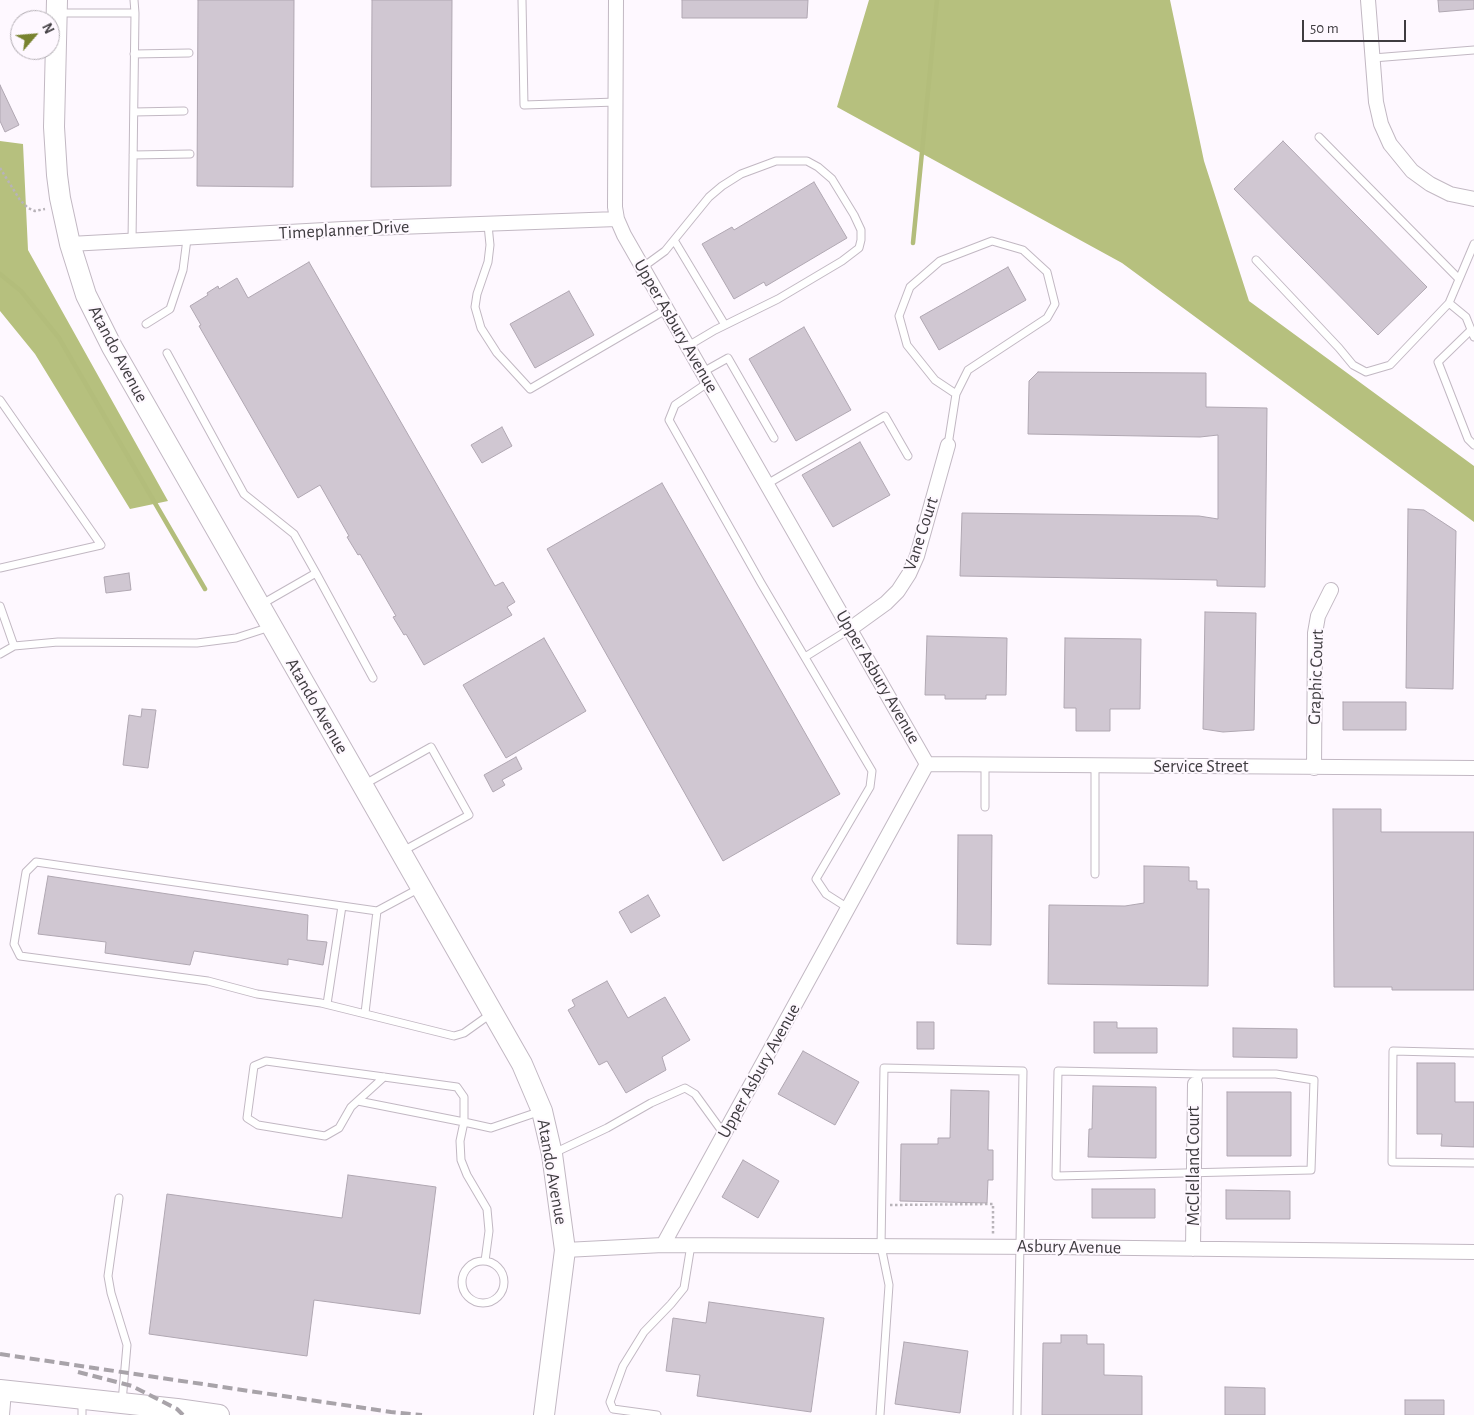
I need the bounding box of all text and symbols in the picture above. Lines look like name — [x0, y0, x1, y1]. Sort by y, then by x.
north arrow — [10, 10, 60, 60]
scale bar — [1304, 10, 1408, 42]
text: N — [39, 21, 56, 36]
text: 50 m — [1310, 21, 1339, 36]
street label: Timeplanner Drive — [278, 216, 410, 244]
street label: Upper Asbury Avenue — [629, 255, 723, 397]
street label: Atando Avenue — [83, 302, 153, 406]
street label: Vane Court — [899, 494, 943, 574]
street label: Upper Asbury Avenue — [831, 606, 925, 748]
street label: Graphic Court — [1304, 629, 1328, 725]
street label: Atando Avenue — [281, 654, 353, 758]
street label: Service Street — [1153, 756, 1249, 778]
street label: Upper Asbury Avenue — [713, 1000, 805, 1142]
street label: McClelland Court — [1183, 1106, 1205, 1226]
street label: Atando Avenue — [532, 1118, 572, 1226]
street label: Asbury Avenue — [1017, 1235, 1121, 1259]

